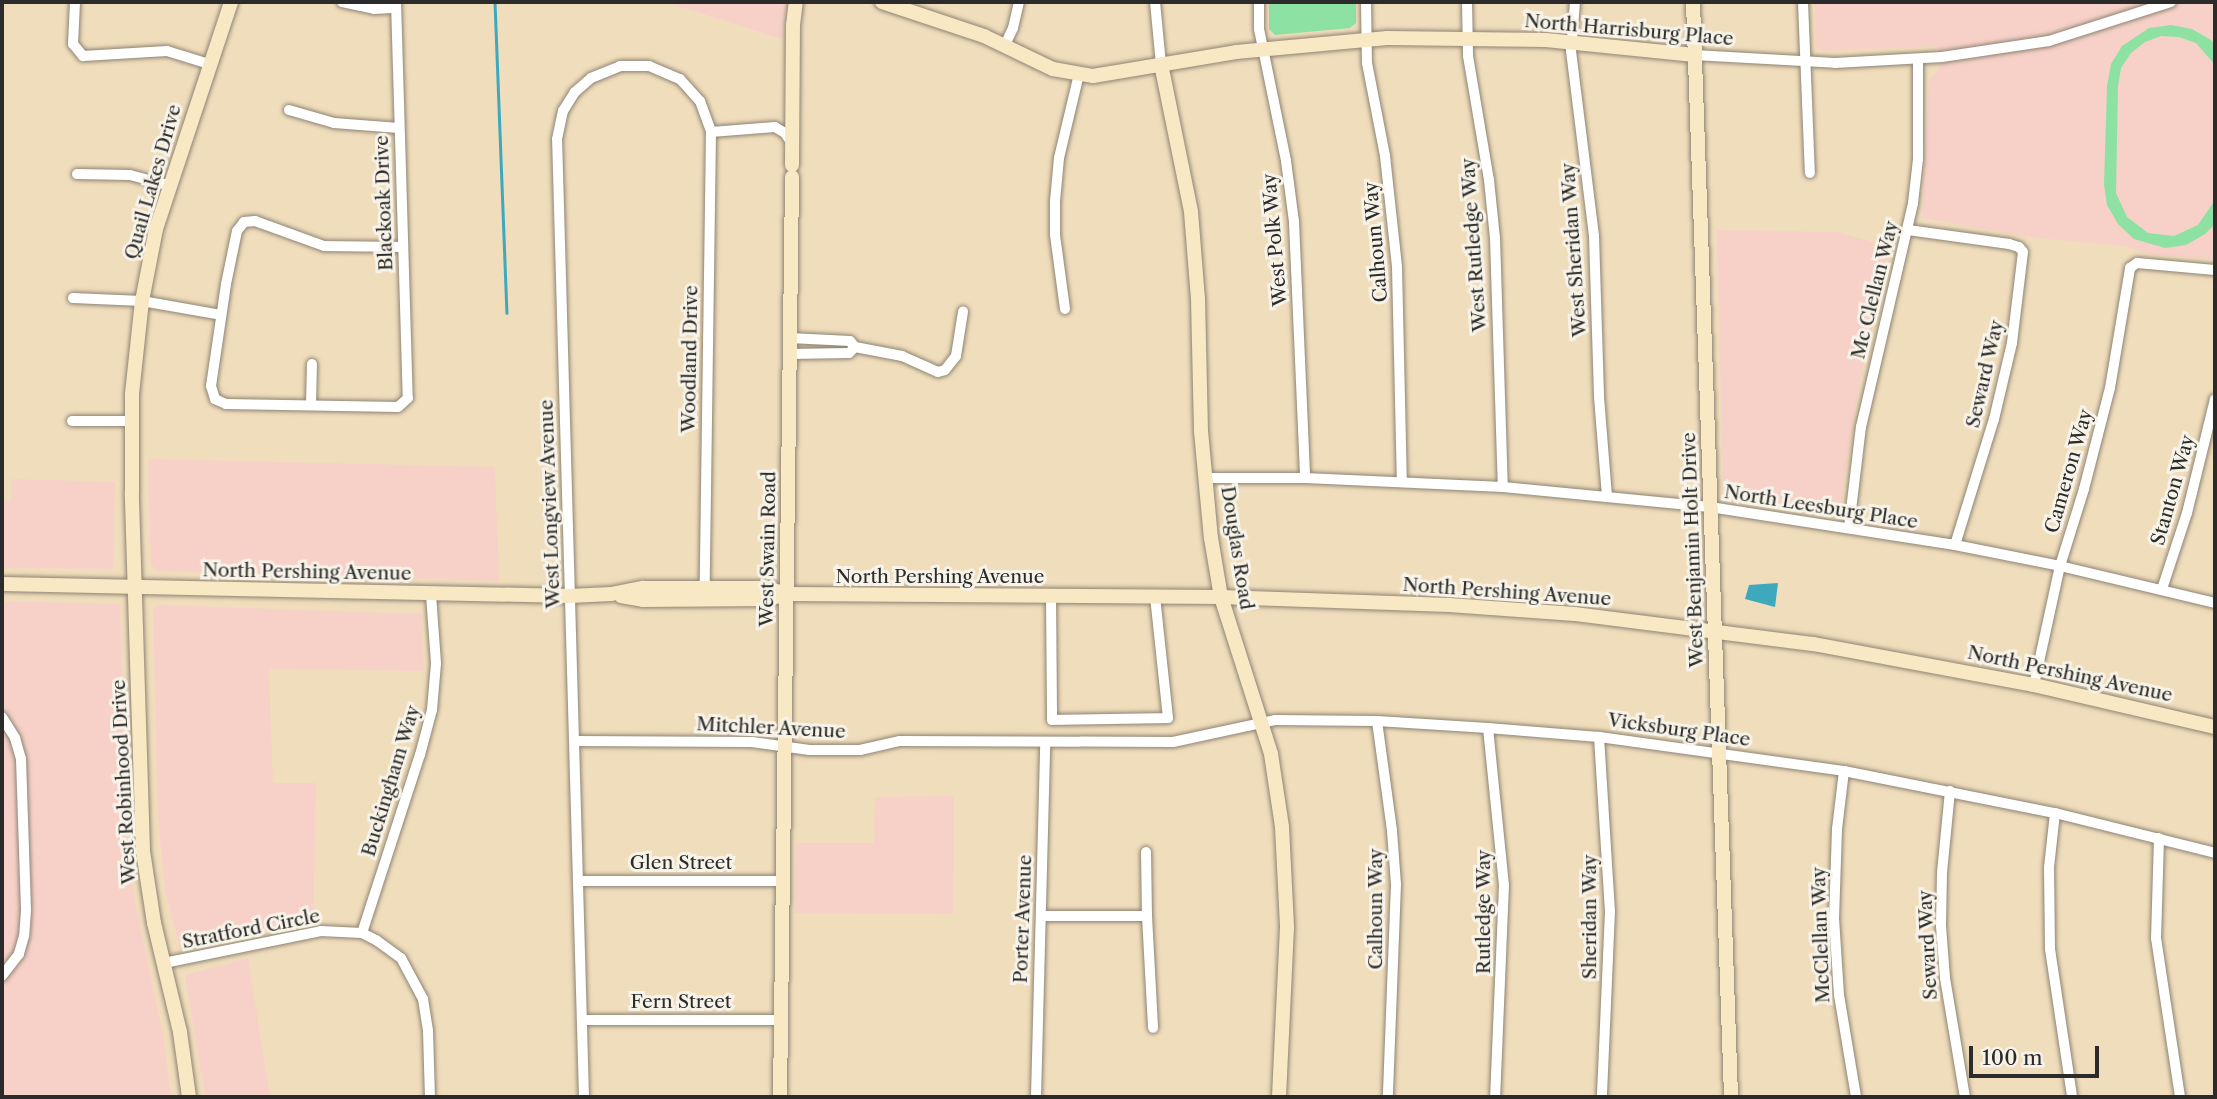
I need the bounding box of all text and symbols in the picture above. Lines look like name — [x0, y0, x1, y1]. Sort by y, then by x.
street label: North Harrisburg Place — [1524, 10, 1734, 50]
street label: Quail Lakes Drive — [120, 102, 186, 262]
street label: Blackoak Drive — [370, 135, 398, 271]
street label: West Rutledge Way — [1457, 157, 1491, 333]
street label: West Sheridan Way — [1557, 162, 1591, 338]
street label: West Polk Way — [1258, 172, 1292, 308]
street label: Calhoun Way — [1359, 180, 1393, 304]
street label: Mc Clellan Way — [1847, 218, 1903, 362]
street label: Woodland Drive — [677, 285, 703, 433]
street label: Seward Way — [1961, 318, 2009, 430]
street label: West Longview Avenue — [535, 398, 565, 610]
street label: Cameron Way — [2040, 406, 2098, 536]
street label: West Benjamin Holt Drive — [1677, 432, 1709, 668]
street label: Stanton Way — [2146, 432, 2200, 548]
street label: West Swain Road — [755, 471, 781, 627]
street label: North Leesburg Place — [1723, 480, 1919, 534]
street label: Douglas Road — [1216, 485, 1258, 611]
street label: North Pershing Avenue — [202, 559, 412, 585]
street label: North Pershing Avenue — [835, 566, 1045, 588]
street label: North Pershing Avenue — [1402, 573, 1612, 611]
street label: North Pershing Avenue — [1965, 641, 2175, 707]
street label: West Robinhood Drive — [107, 679, 141, 885]
street label: Buckingham Way — [357, 702, 425, 860]
street label: Vicksburg Place — [1606, 709, 1752, 751]
street label: Mitchler Avenue — [695, 713, 847, 743]
street label: Calhoun Way — [1365, 848, 1387, 970]
street label: Rutledge Way — [1473, 849, 1495, 975]
street label: Glen Street — [630, 852, 732, 874]
street label: Porter Avenue — [1009, 854, 1037, 984]
street label: Sheridan Way — [1579, 854, 1601, 980]
street label: McClellan Way — [1807, 866, 1835, 1004]
street label: Seward Way — [1914, 889, 1942, 1001]
street label: Stratford Circle — [180, 904, 322, 954]
street label: Fern Street — [631, 991, 731, 1013]
scale bar — [1972, 1032, 2102, 1076]
text: 100 m — [1982, 1045, 2043, 1070]

